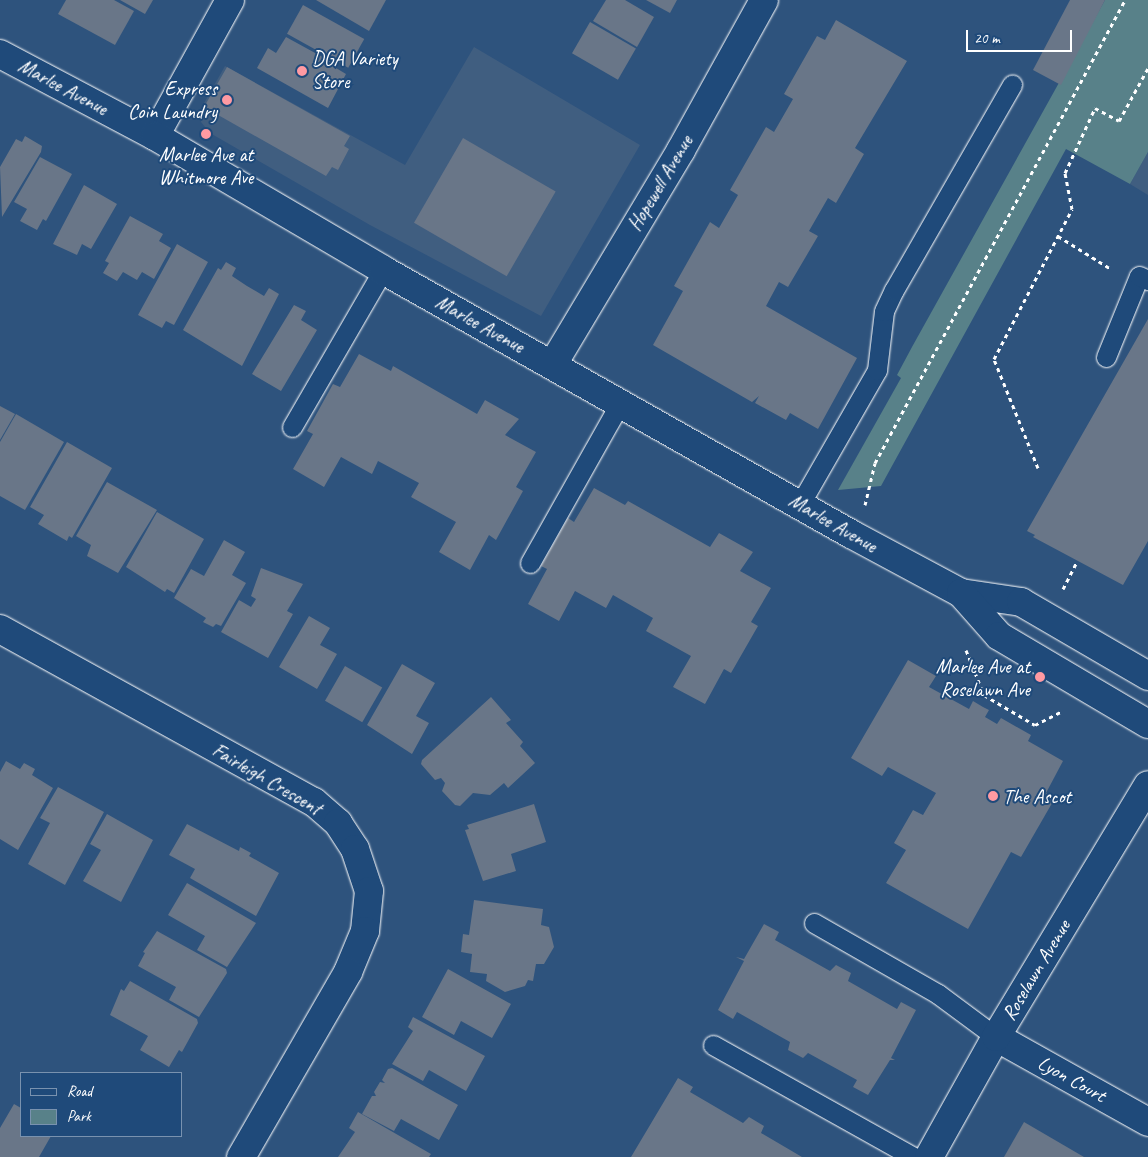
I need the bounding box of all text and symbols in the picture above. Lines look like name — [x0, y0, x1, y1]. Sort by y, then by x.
scale bar — [968, 20, 1074, 52]
text: 20 m — [974, 29, 1000, 48]
place label: DGA Variety Store — [312, 47, 397, 94]
street label: Marlee Avenue — [14, 54, 112, 120]
marker: DGA Variety Store — [296, 65, 308, 77]
place label: Express Coin Laundry — [127, 76, 217, 123]
marker: Express Coin Laundry — [221, 94, 233, 106]
marker: Marlee Ave at Whitmore Ave — [200, 128, 212, 140]
street label: Hopewell Avenue — [622, 131, 698, 235]
place label: Marlee Ave at Whitmore Ave — [159, 142, 253, 189]
street label: Marlee Avenue — [432, 290, 528, 358]
street label: Marlee Avenue — [785, 488, 881, 558]
place label: Marlee Ave at Roselawn Ave — [935, 654, 1030, 701]
marker: Marlee Ave at Roselawn Ave — [1034, 671, 1046, 683]
street label: Fairleigh Crescent — [208, 738, 326, 820]
place label: The Ascot — [1003, 784, 1071, 808]
marker: The Ascot — [987, 790, 999, 802]
street label: Roselawn Avenue — [997, 916, 1075, 1024]
street label: Lyon Court — [1034, 1051, 1110, 1107]
legend — [20, 1072, 182, 1137]
text: Road — [67, 1082, 92, 1101]
text: Park — [67, 1107, 91, 1126]

